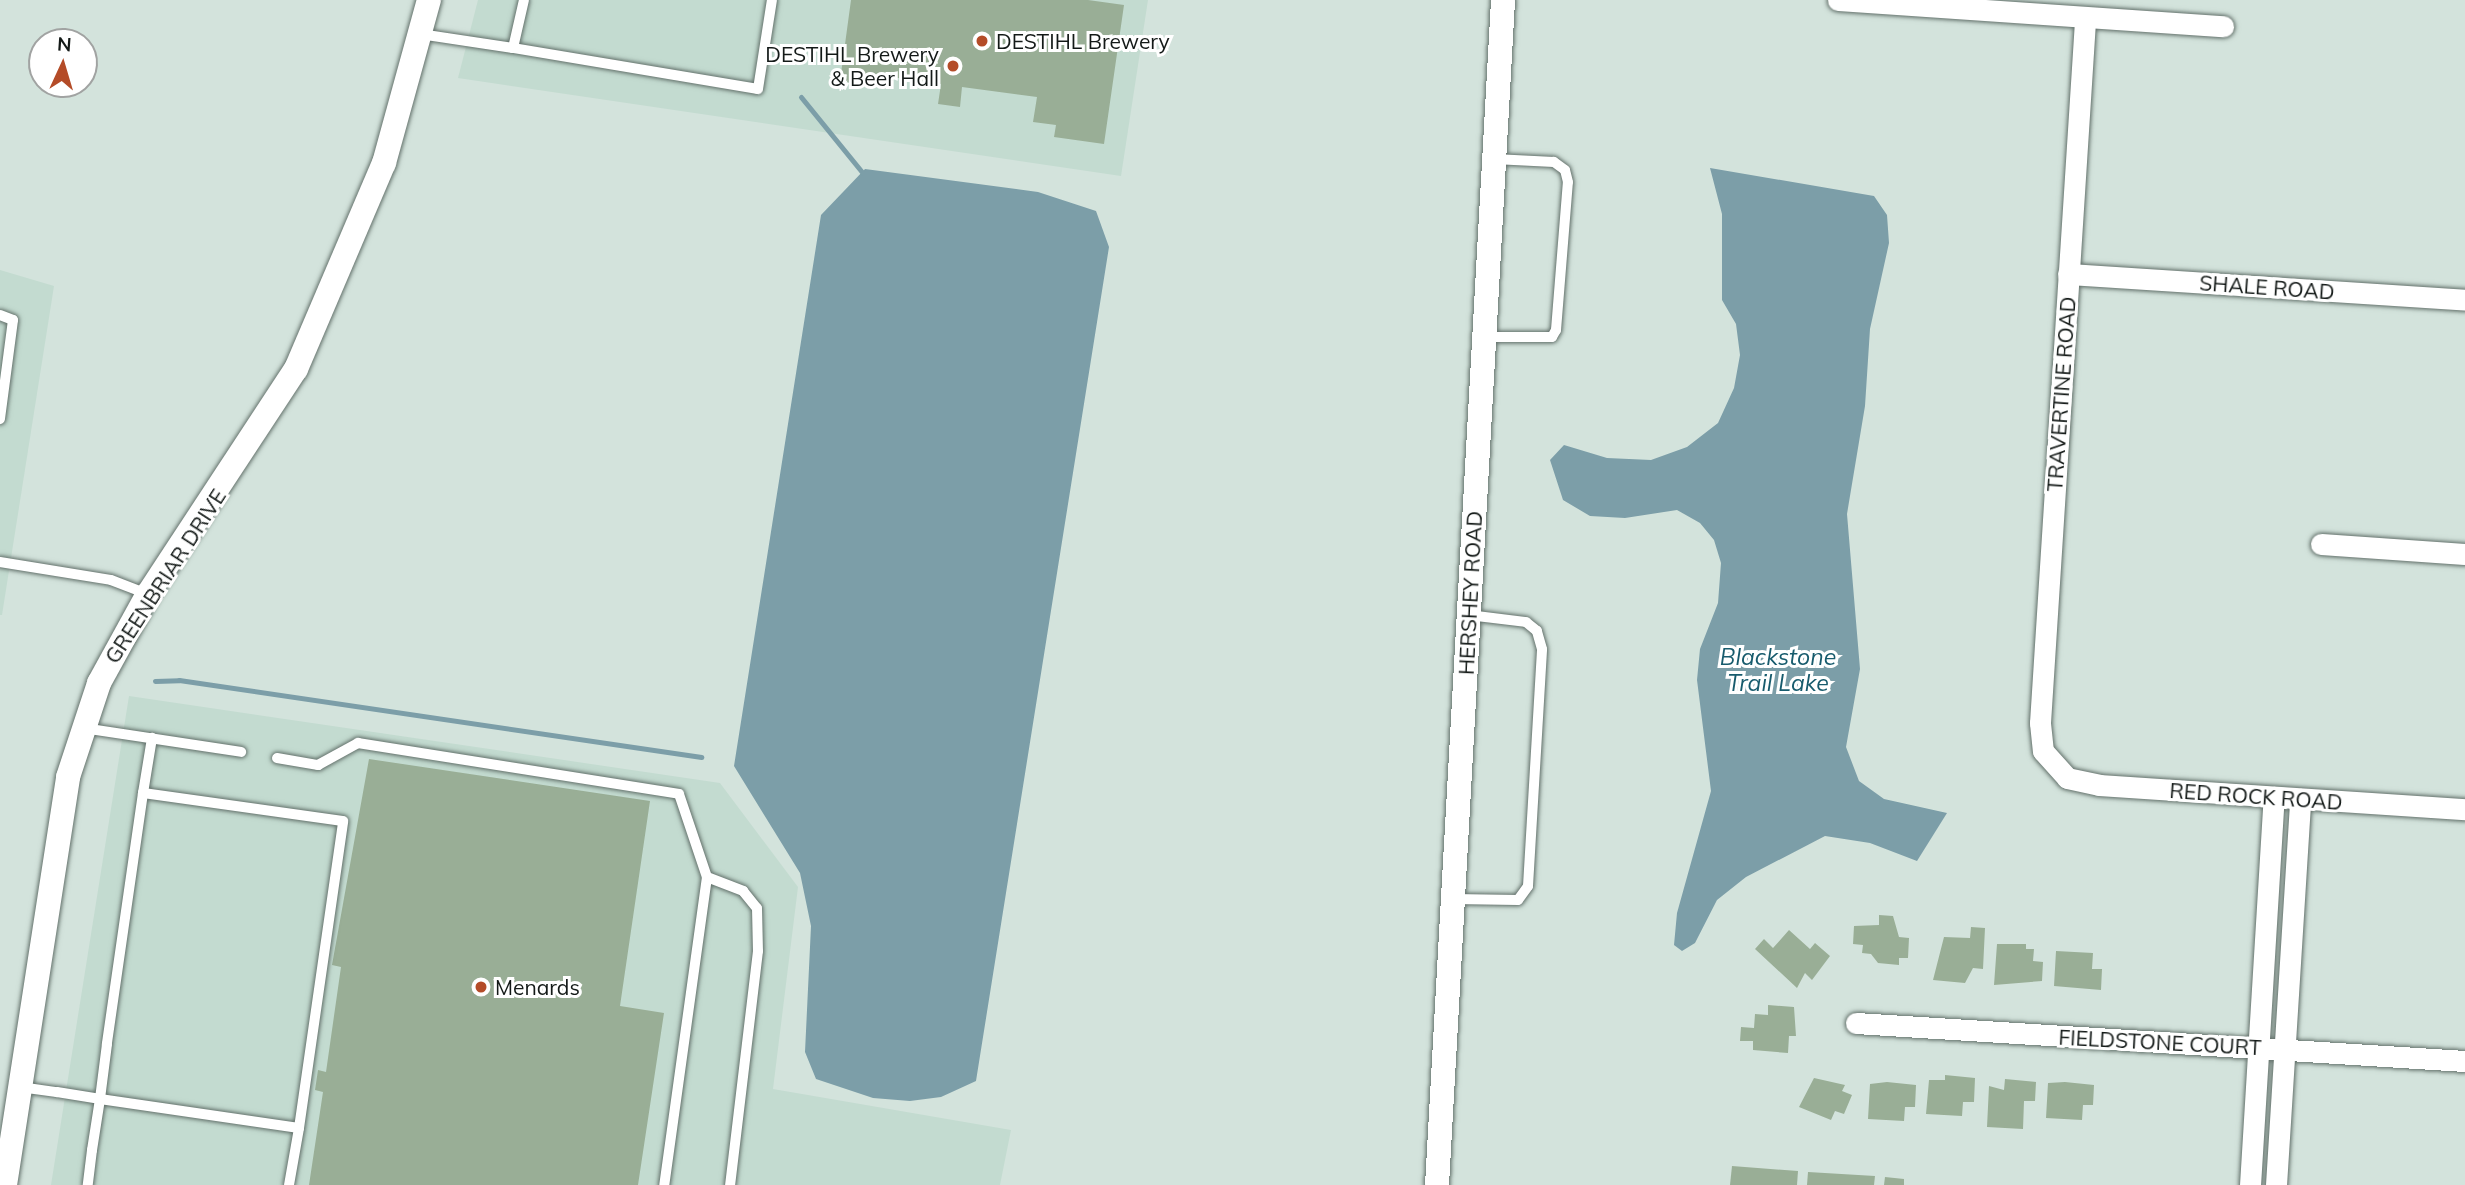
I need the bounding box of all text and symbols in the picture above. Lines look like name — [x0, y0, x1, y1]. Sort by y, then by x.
north arrow — [28, 28, 98, 98]
place label: DESTIHL Brewery — [996, 28, 1170, 54]
text: N — [56, 32, 72, 57]
marker: DESTIHL Brewery — [974, 33, 990, 49]
place label: DESTIHL Brewery & Beer Hall — [765, 41, 939, 91]
marker: DESTIHL Brewery & Beer Hall — [945, 58, 961, 74]
street label: SHALE ROAD — [2199, 270, 2335, 304]
street label: TRAVERTINE ROAD — [2042, 296, 2080, 492]
street label: GREENBRIAR DRIVE — [99, 484, 231, 668]
street label: HERSHEY ROAD — [1453, 510, 1487, 676]
water label: Blackstone Trail Lake — [1720, 643, 1836, 697]
street label: RED ROCK ROAD — [2169, 777, 2343, 815]
place label: Menards — [495, 974, 580, 1000]
marker: Menards — [473, 979, 489, 995]
street label: FIELDSTONE COURT — [2058, 1024, 2262, 1060]

